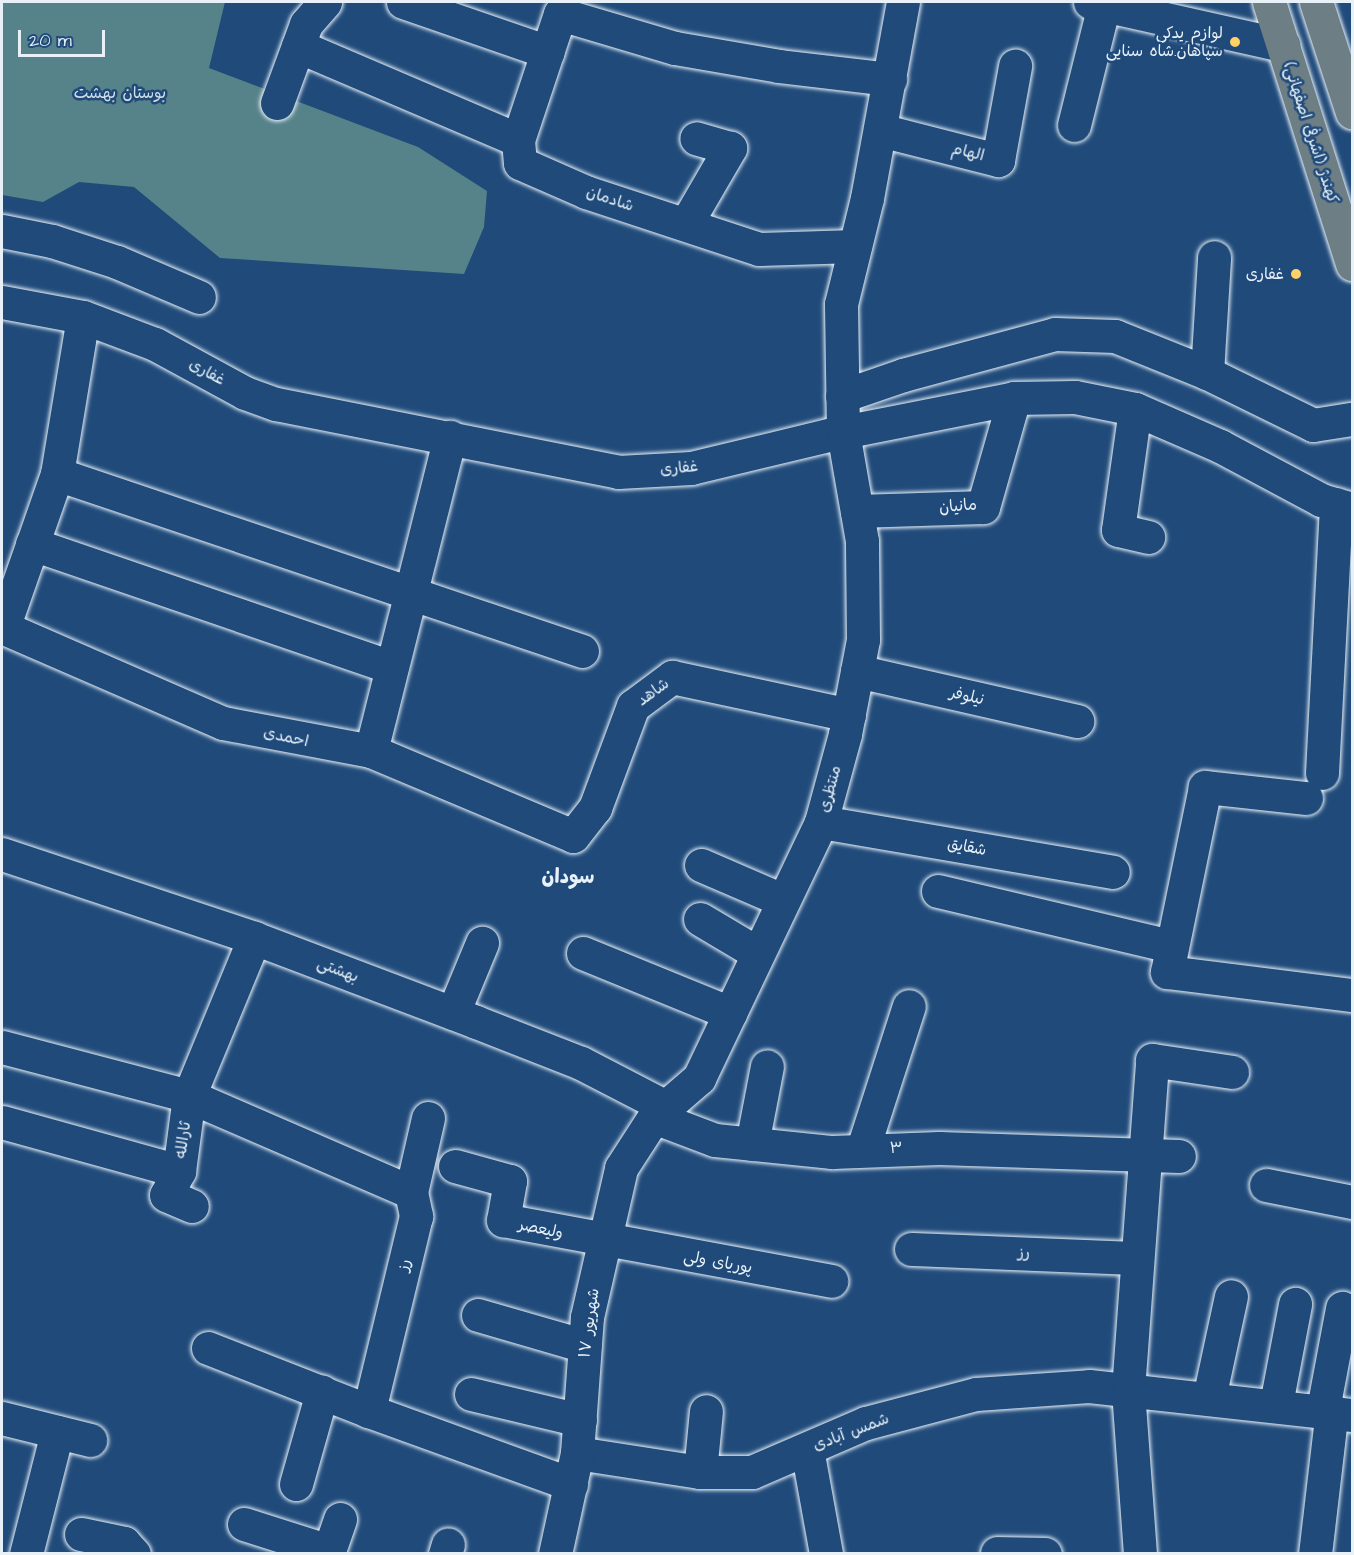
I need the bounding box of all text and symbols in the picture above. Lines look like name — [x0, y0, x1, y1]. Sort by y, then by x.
scale bar — [21, 18, 108, 56]
place label: لوازم یدکی سپاهان.شاه سنایی — [1106, 23, 1223, 61]
text: 20 m — [29, 28, 72, 53]
marker: لوازم یدکی سپاهان.شاه سنایی — [1228, 35, 1242, 49]
street label: کهندژ (اشرفی اصفهانی) — [1279, 60, 1343, 206]
park label: بوستان بهشت — [74, 83, 166, 103]
street label: الهام — [950, 139, 986, 165]
street label: شادمان — [584, 182, 636, 216]
place label: غفاری — [1246, 264, 1284, 284]
marker: غفاری — [1289, 267, 1303, 281]
street label: غفاری — [186, 355, 228, 389]
street label: غفاری — [659, 456, 699, 480]
street label: مانیان — [938, 495, 978, 517]
street label: شاهد — [633, 674, 673, 710]
street label: نیلوفر — [948, 683, 986, 709]
street label: احمدی — [262, 723, 310, 751]
street label: منتظری — [815, 763, 845, 815]
street label: شقایق — [946, 834, 988, 860]
district label: سودان — [542, 865, 594, 889]
street label: بهشتی — [314, 953, 362, 987]
street label: ثارالله — [171, 1120, 195, 1160]
street label: ۳ — [889, 1138, 903, 1158]
street label: ولیعصر — [517, 1215, 565, 1243]
street label: رز — [1018, 1243, 1030, 1263]
street label: پوریای ولی — [682, 1247, 754, 1277]
street label: رز — [393, 1257, 415, 1273]
street label: ۱۷ شهریور — [575, 1287, 603, 1359]
street label: شمس آبادی — [810, 1409, 892, 1455]

